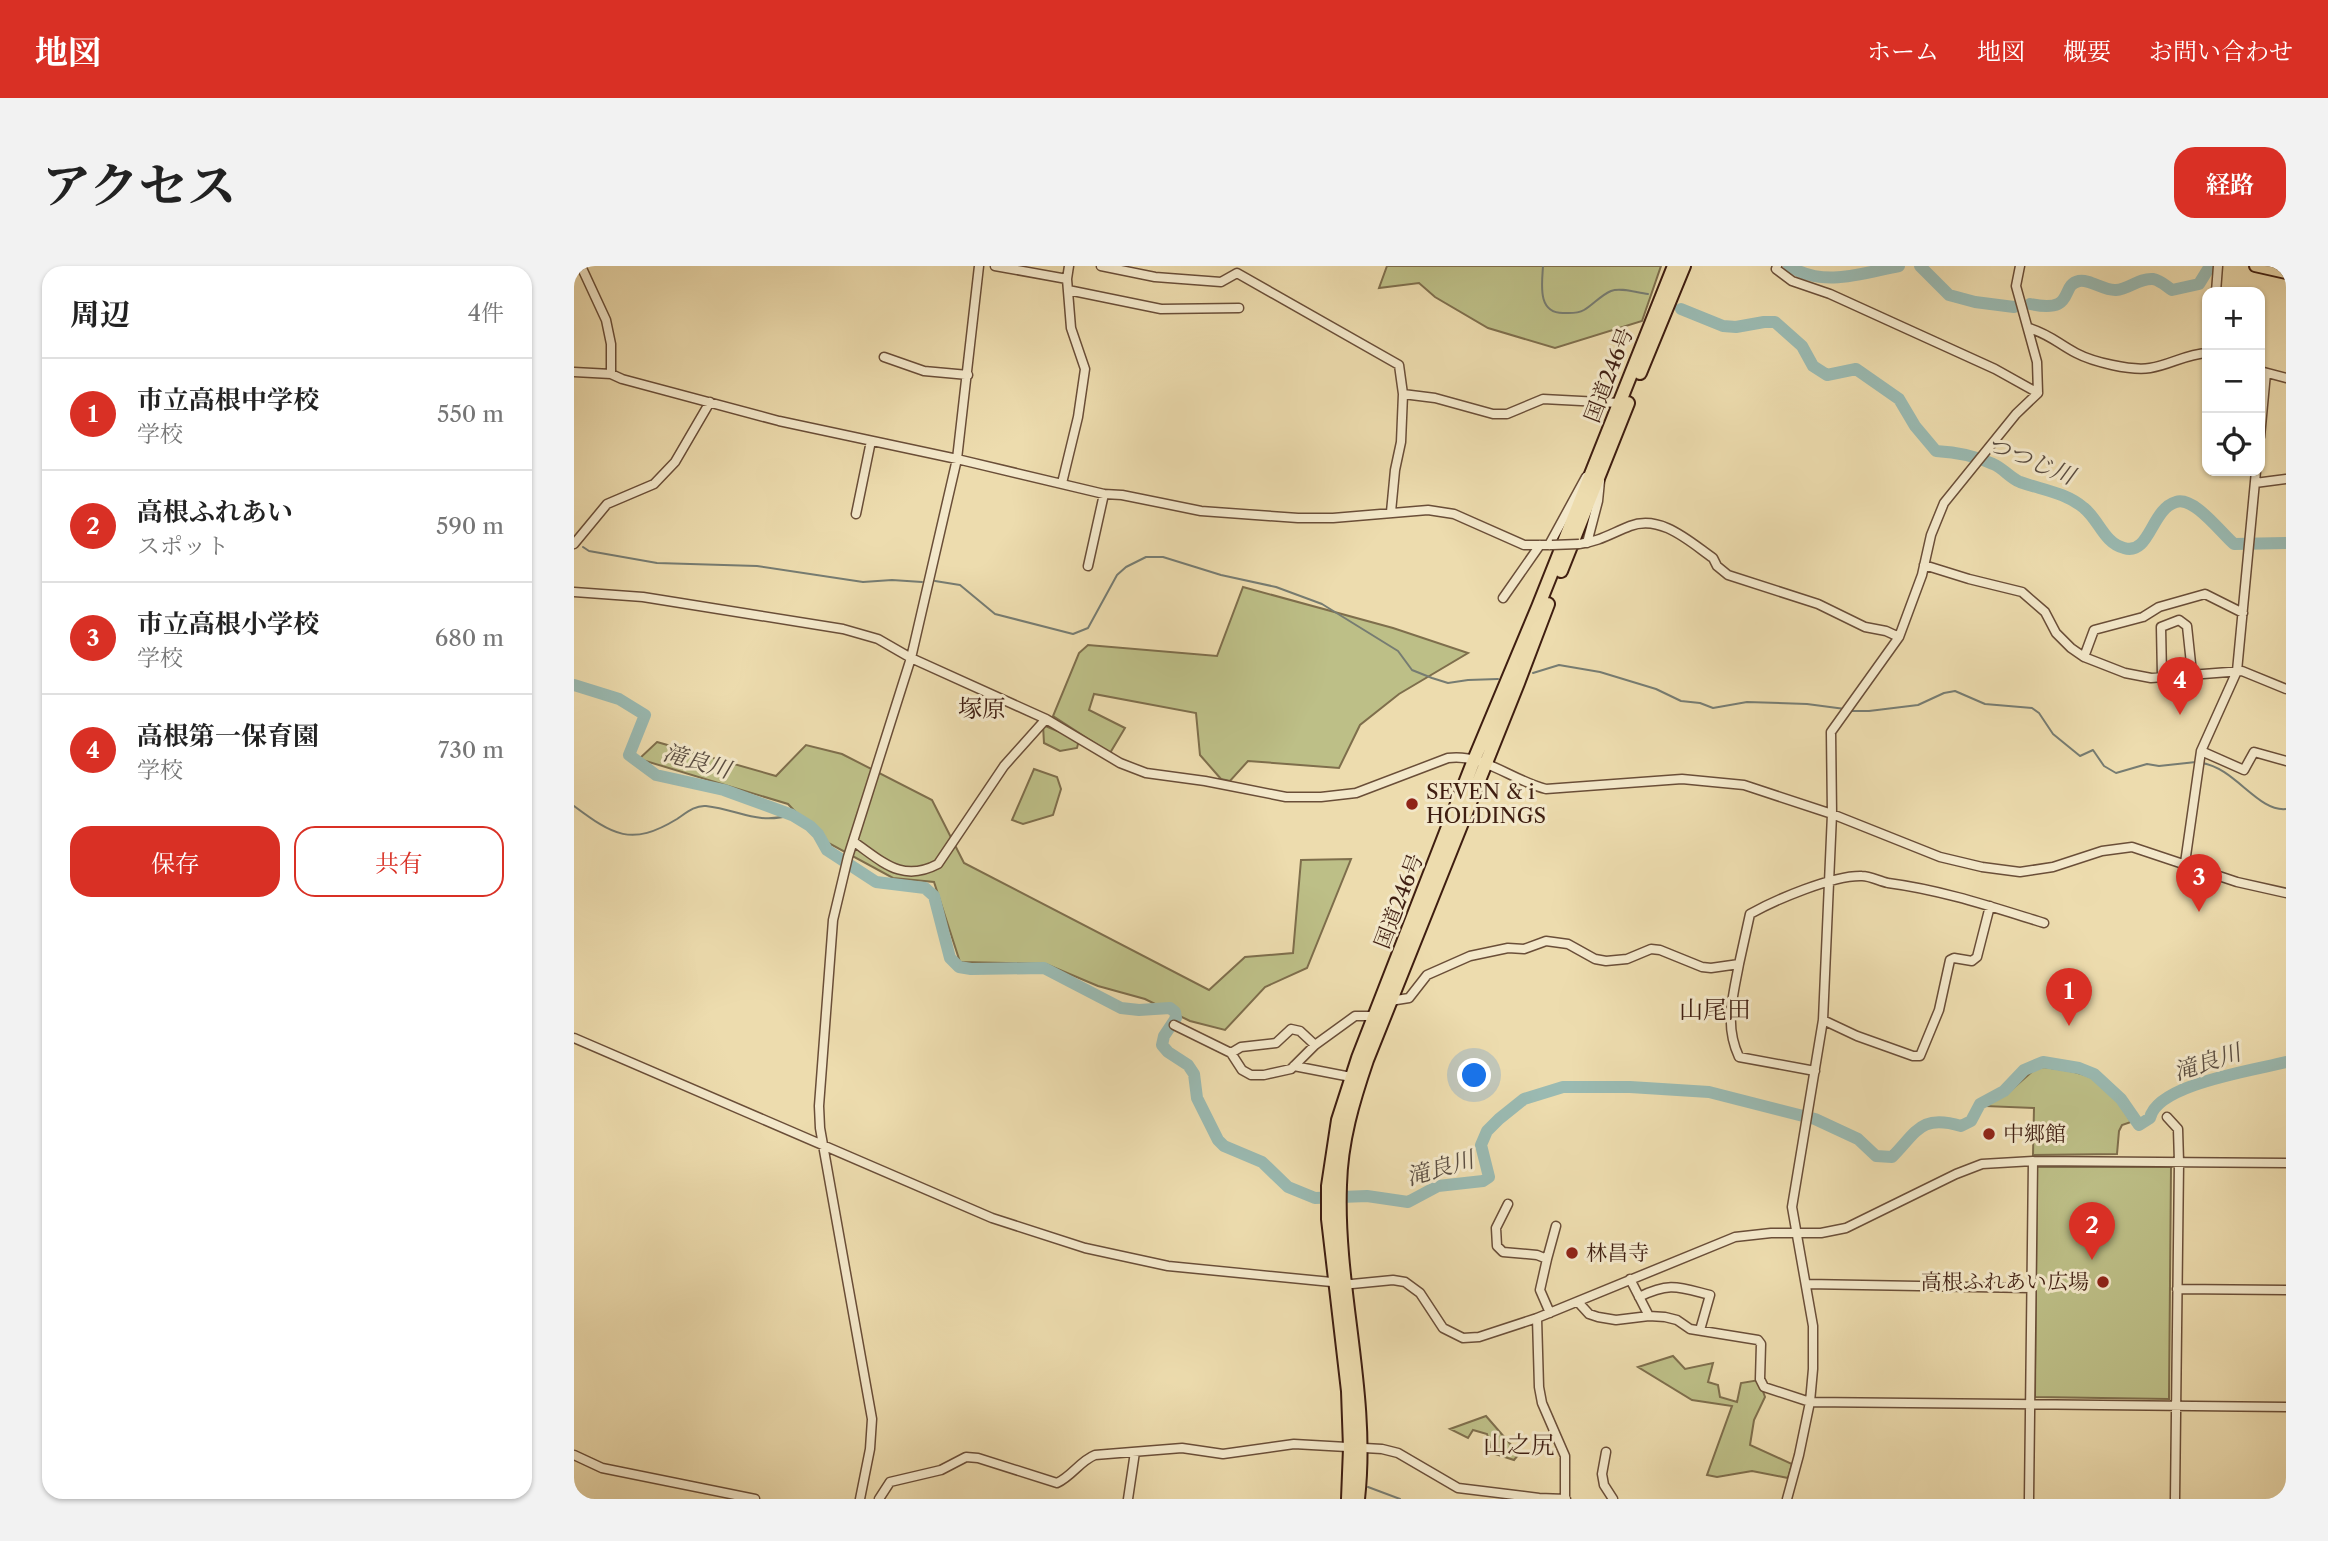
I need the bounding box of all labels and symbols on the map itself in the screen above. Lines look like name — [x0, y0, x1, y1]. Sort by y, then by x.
street label: 国道246号 — [1579, 324, 1638, 426]
water label: つつじ川 — [1983, 430, 2082, 491]
pin: 4 — [2157, 657, 2203, 715]
district label: 塚原 — [958, 694, 1006, 723]
water label: 滝良川 — [660, 738, 737, 785]
place label: SEVEN & i HOLDINGS — [1426, 779, 1546, 828]
marker: SEVEN & i HOLDINGS — [1404, 796, 1420, 812]
street label: 国道246号 — [1369, 850, 1428, 952]
pin: 3 — [2176, 854, 2222, 912]
pin: 1 — [2046, 968, 2092, 1026]
district label: 山尾田 — [1679, 995, 1751, 1024]
water label: 滝良川 — [2170, 1037, 2247, 1086]
your location — [1457, 1058, 1491, 1092]
place label: 中郷館 — [2003, 1121, 2066, 1146]
marker: 中郷館 — [1981, 1126, 1997, 1142]
water label: 滝良川 — [1403, 1144, 1480, 1191]
pin: 2 — [2069, 1202, 2115, 1260]
place label: 林昌寺 — [1586, 1240, 1649, 1265]
marker: 林昌寺 — [1564, 1245, 1580, 1261]
place label: 高根ふれあい広場 — [1921, 1269, 2089, 1294]
marker: 高根ふれあい広場 — [2095, 1274, 2111, 1290]
district label: 山之尻 — [1483, 1430, 1555, 1459]

